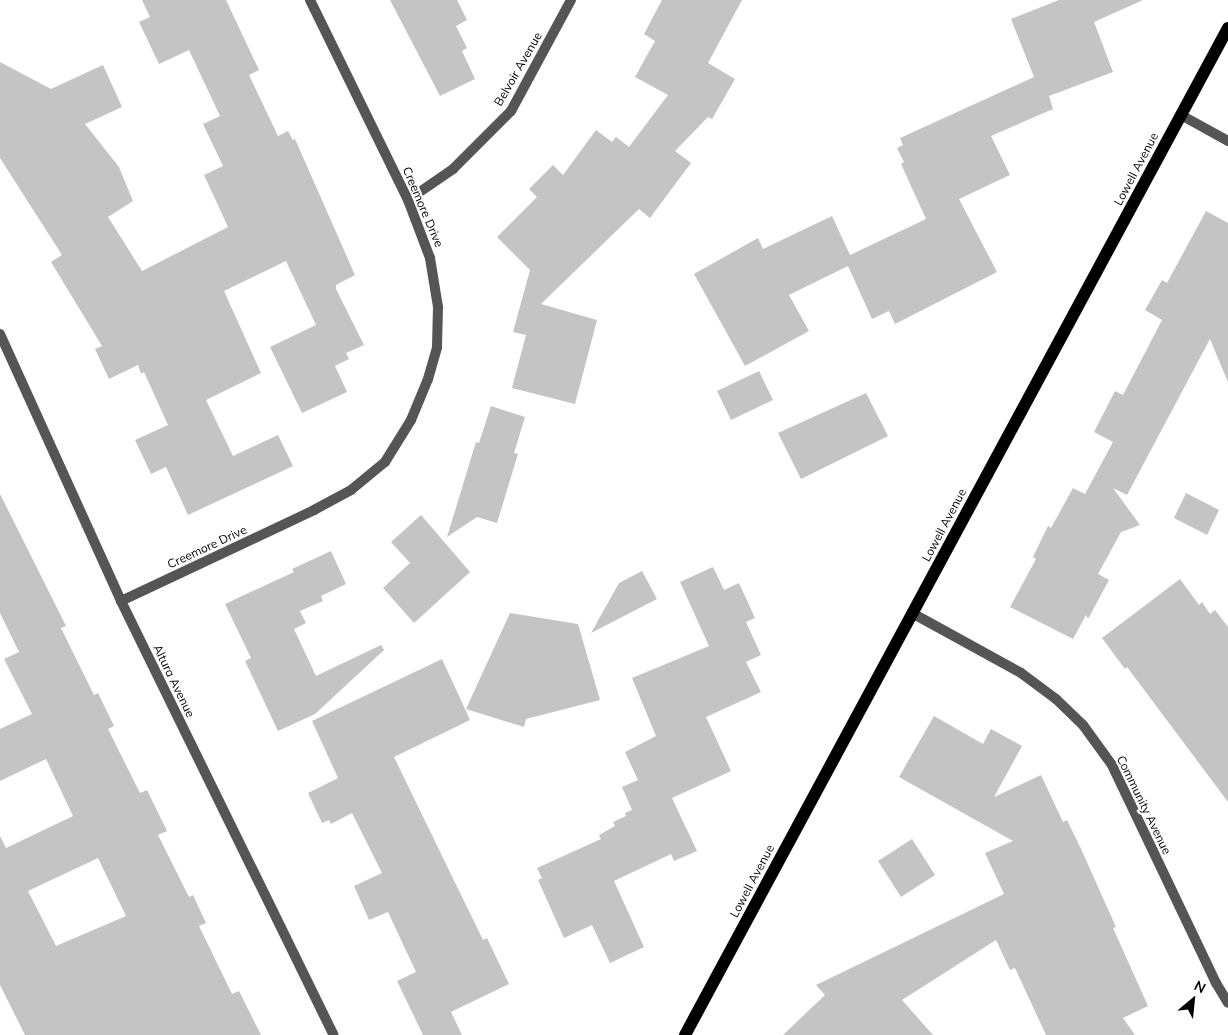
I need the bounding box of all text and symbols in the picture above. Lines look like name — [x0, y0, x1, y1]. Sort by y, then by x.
street label: Belvoir Avenue — [491, 30, 545, 108]
street label: Lowell Avenue — [1111, 130, 1161, 208]
street label: Creemore Drive — [400, 165, 446, 249]
street label: Lowell Avenue — [919, 486, 969, 564]
street label: Creemore Drive — [165, 522, 249, 572]
street label: Altura Avenue — [150, 642, 198, 720]
street label: Community Avenue — [1114, 753, 1174, 857]
street label: Lowell Avenue — [727, 842, 777, 920]
north arrow — [1168, 975, 1218, 1025]
text: N — [1191, 976, 1209, 997]

